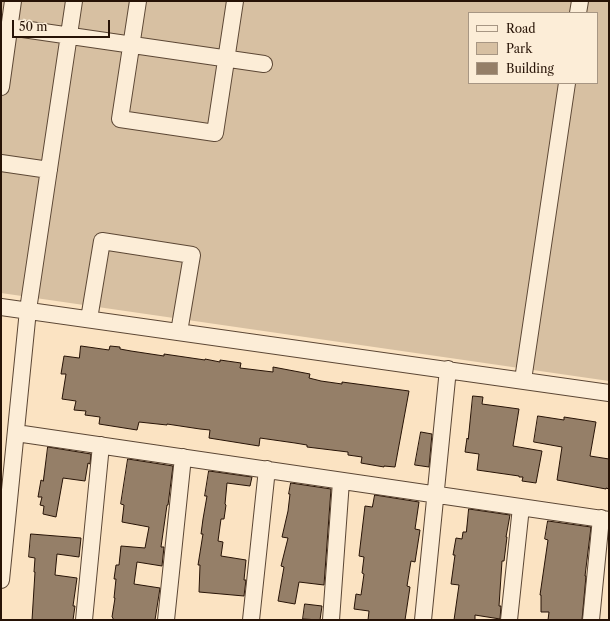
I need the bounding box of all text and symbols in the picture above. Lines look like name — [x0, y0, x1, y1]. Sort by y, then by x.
scale bar — [14, 12, 112, 38]
legend — [468, 12, 598, 84]
text: 50 m — [19, 19, 48, 34]
text: Road — [506, 21, 536, 36]
text: Park — [506, 41, 532, 56]
text: Building — [506, 61, 554, 76]

